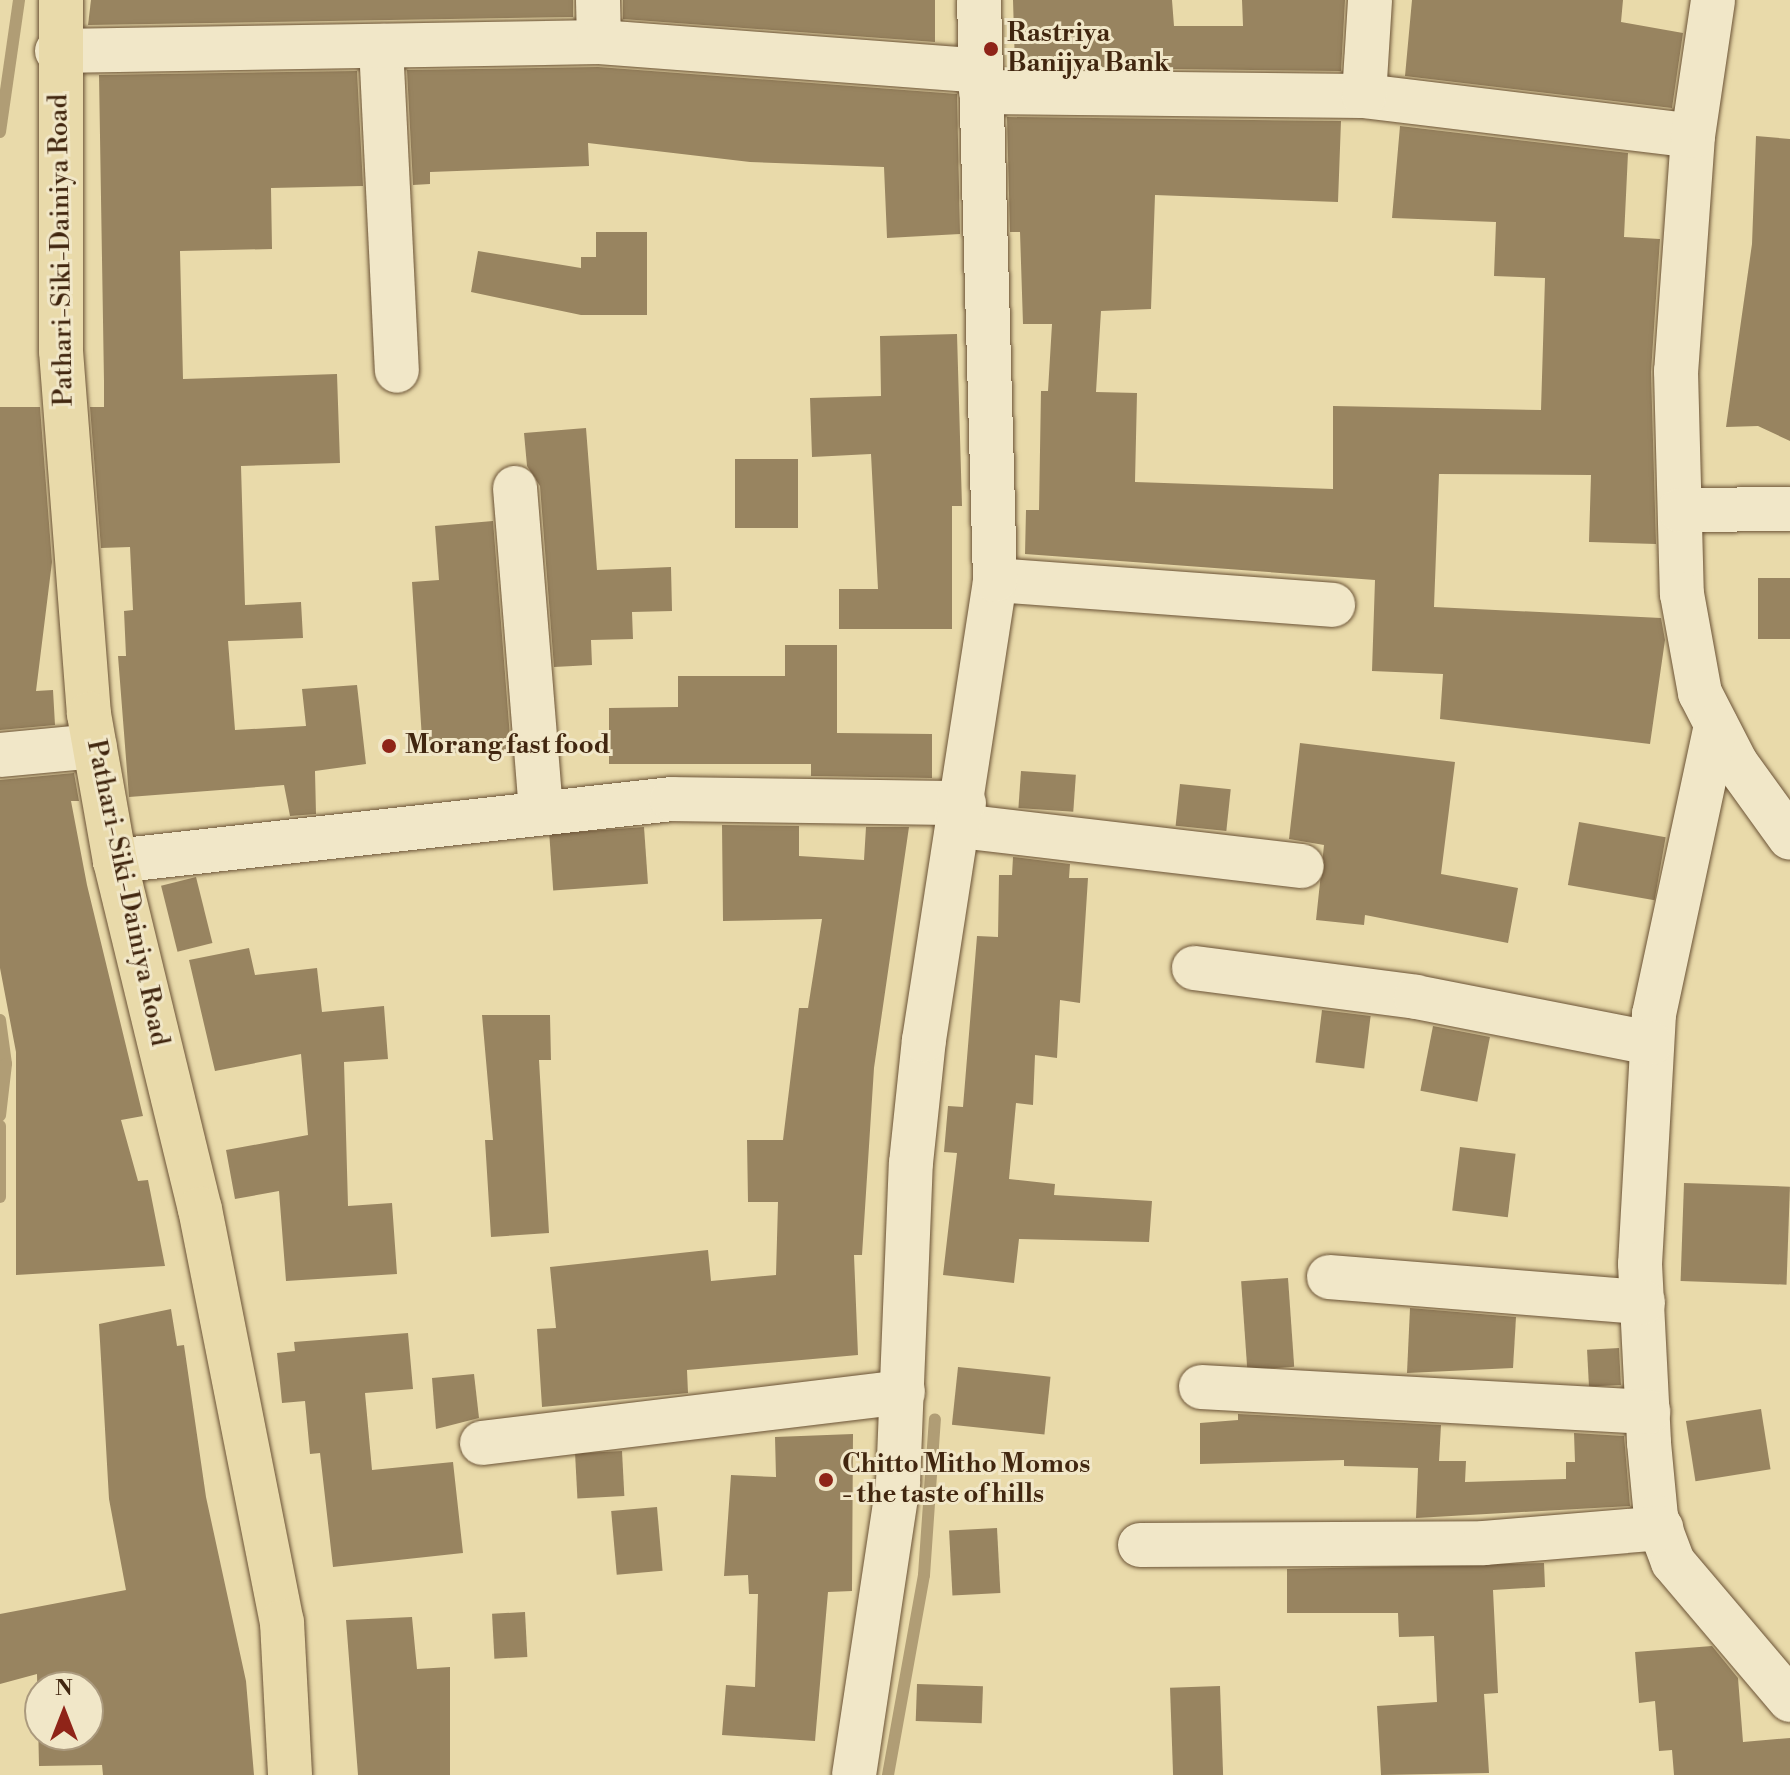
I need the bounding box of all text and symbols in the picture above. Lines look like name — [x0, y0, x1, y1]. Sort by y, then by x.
place label: Rastriya Banijya Bank — [1007, 18, 1170, 80]
marker: Rastriya Banijya Bank — [982, 40, 1000, 58]
street label: Pathari-Siki-Dainiya Road — [44, 94, 80, 406]
place label: Morang fast food — [405, 730, 610, 762]
street label: Pathari-Siki-Dainiya Road — [79, 737, 175, 1049]
marker: Morang fast food — [380, 737, 398, 755]
place label: Chitto Mitho Momos - the taste of hills — [842, 1449, 1090, 1510]
marker: Chitto Mitho Momos - the taste of hills — [817, 1471, 835, 1489]
north arrow — [24, 1671, 104, 1751]
text: N — [55, 1675, 73, 1702]

